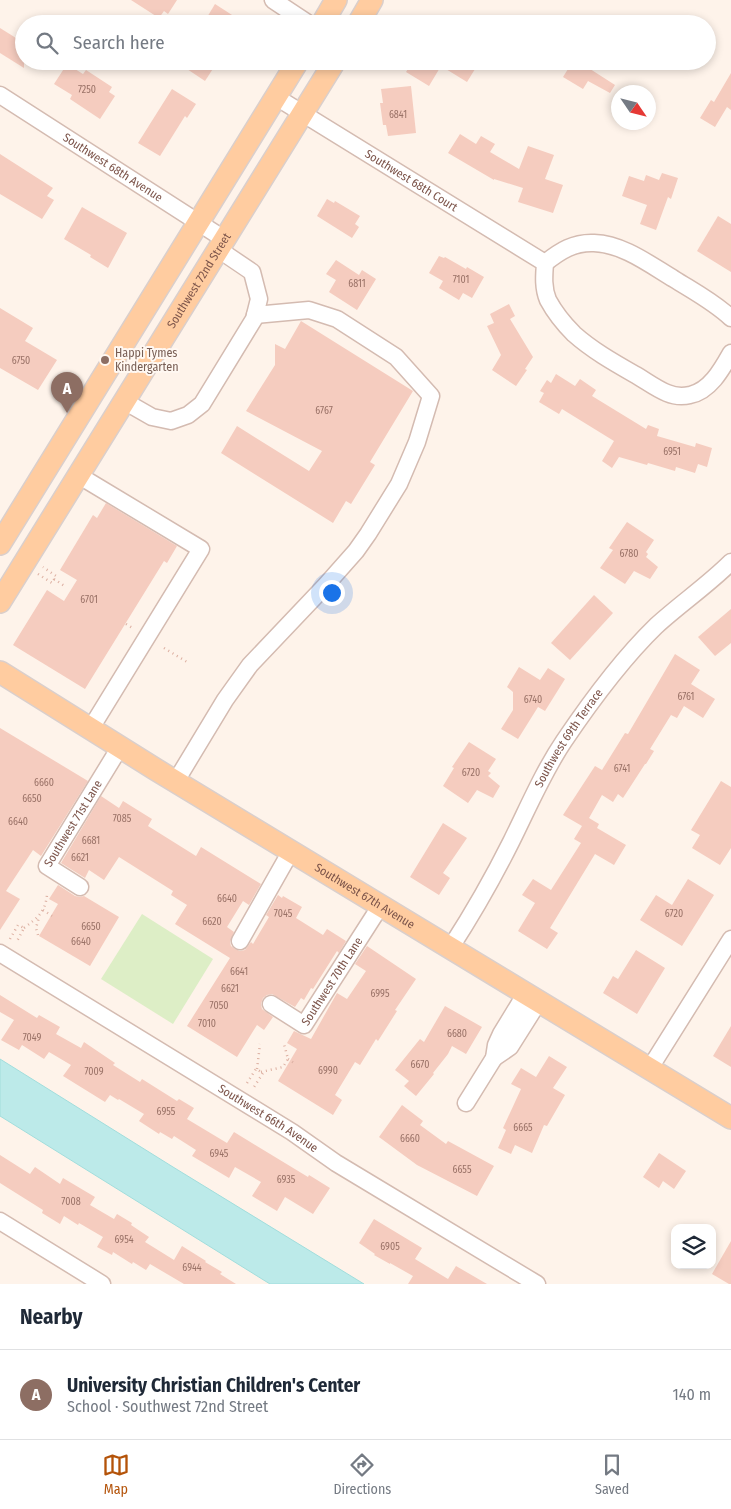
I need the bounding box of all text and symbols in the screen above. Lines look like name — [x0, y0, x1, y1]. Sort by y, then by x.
search box — [15, 15, 716, 70]
icon: search — [33, 29, 61, 57]
text: Search here — [73, 31, 165, 54]
house number: 7250 — [78, 84, 96, 96]
north arrow — [611, 85, 656, 130]
house number: 6841 — [389, 109, 407, 121]
street label: Southwest 68th Avenue — [60, 130, 165, 205]
street label: Southwest 68th Court — [362, 147, 460, 214]
street label: Southwest 72nd Street — [164, 230, 234, 331]
house number: 7101 — [453, 274, 469, 286]
house number: 6811 — [348, 278, 366, 290]
place label: Happi Tymes Kindergarten — [115, 346, 179, 374]
marker: Happi Tymes Kindergarten — [99, 354, 111, 366]
house number: 6750 — [12, 355, 30, 367]
pin: A — [51, 372, 83, 413]
house number: 6767 — [315, 405, 333, 417]
house number: 6951 — [663, 446, 681, 458]
house number: 6780 — [620, 548, 638, 560]
your location — [319, 580, 345, 606]
house number: 6701 — [80, 594, 98, 606]
street label: Southwest 69th Terrace — [532, 686, 606, 790]
house number: 6761 — [678, 691, 695, 703]
house number: 6740 — [524, 694, 542, 706]
house number: 6741 — [614, 763, 630, 775]
house number: 6720 — [462, 767, 480, 779]
house number: 6660 — [34, 777, 54, 789]
street label: Southwest 71st Lane — [41, 777, 105, 869]
house number: 6650 — [22, 793, 42, 805]
house number: 7085 — [113, 813, 132, 825]
house number: 6640 — [8, 816, 28, 828]
house number: 6681 — [82, 835, 100, 847]
house number: 6621 — [71, 852, 89, 864]
street label: Southwest 67th Avenue — [312, 860, 417, 932]
house number: 6640 — [217, 893, 237, 905]
house number: 7045 — [274, 908, 293, 920]
house number: 6720 — [665, 908, 683, 920]
house number: 6620 — [202, 916, 222, 928]
house number: 6650 — [81, 921, 101, 933]
street label: Southwest 70th Lane — [299, 935, 365, 1028]
house number: 6640 — [71, 936, 91, 948]
house number: 6641 — [230, 966, 248, 978]
house number: 6621 — [221, 983, 239, 995]
house number: 6995 — [370, 988, 390, 1000]
house number: 7050 — [210, 1000, 228, 1012]
house number: 7010 — [198, 1018, 216, 1030]
house number: 6680 — [447, 1028, 467, 1040]
house number: 7049 — [23, 1032, 41, 1044]
house number: 6670 — [411, 1059, 429, 1071]
house number: 6990 — [318, 1065, 338, 1077]
house number: 7009 — [84, 1066, 104, 1078]
street label: Southwest 66th Avenue — [216, 1081, 321, 1155]
house number: 6955 — [157, 1106, 176, 1118]
house number: 6665 — [513, 1122, 533, 1134]
house number: 6660 — [400, 1133, 420, 1145]
house number: 6945 — [210, 1148, 229, 1160]
house number: 6655 — [453, 1164, 472, 1176]
house number: 6935 — [277, 1174, 296, 1186]
house number: 7008 — [61, 1196, 81, 1208]
map controls — [671, 1224, 716, 1269]
button: layers — [671, 1224, 716, 1269]
house number: 6954 — [114, 1234, 134, 1246]
house number: 6905 — [380, 1241, 400, 1253]
house number: 6944 — [182, 1262, 202, 1274]
text: Nearby — [20, 1304, 82, 1330]
text: University Christian Children's Center — [67, 1374, 360, 1397]
text: A — [32, 1385, 40, 1404]
text: 140 m — [673, 1385, 711, 1404]
text: School · Southwest 72nd Street — [67, 1397, 268, 1416]
tab: Map — [102, 1451, 130, 1498]
tab: Directions — [333, 1451, 391, 1498]
tab: Saved — [595, 1451, 629, 1498]

